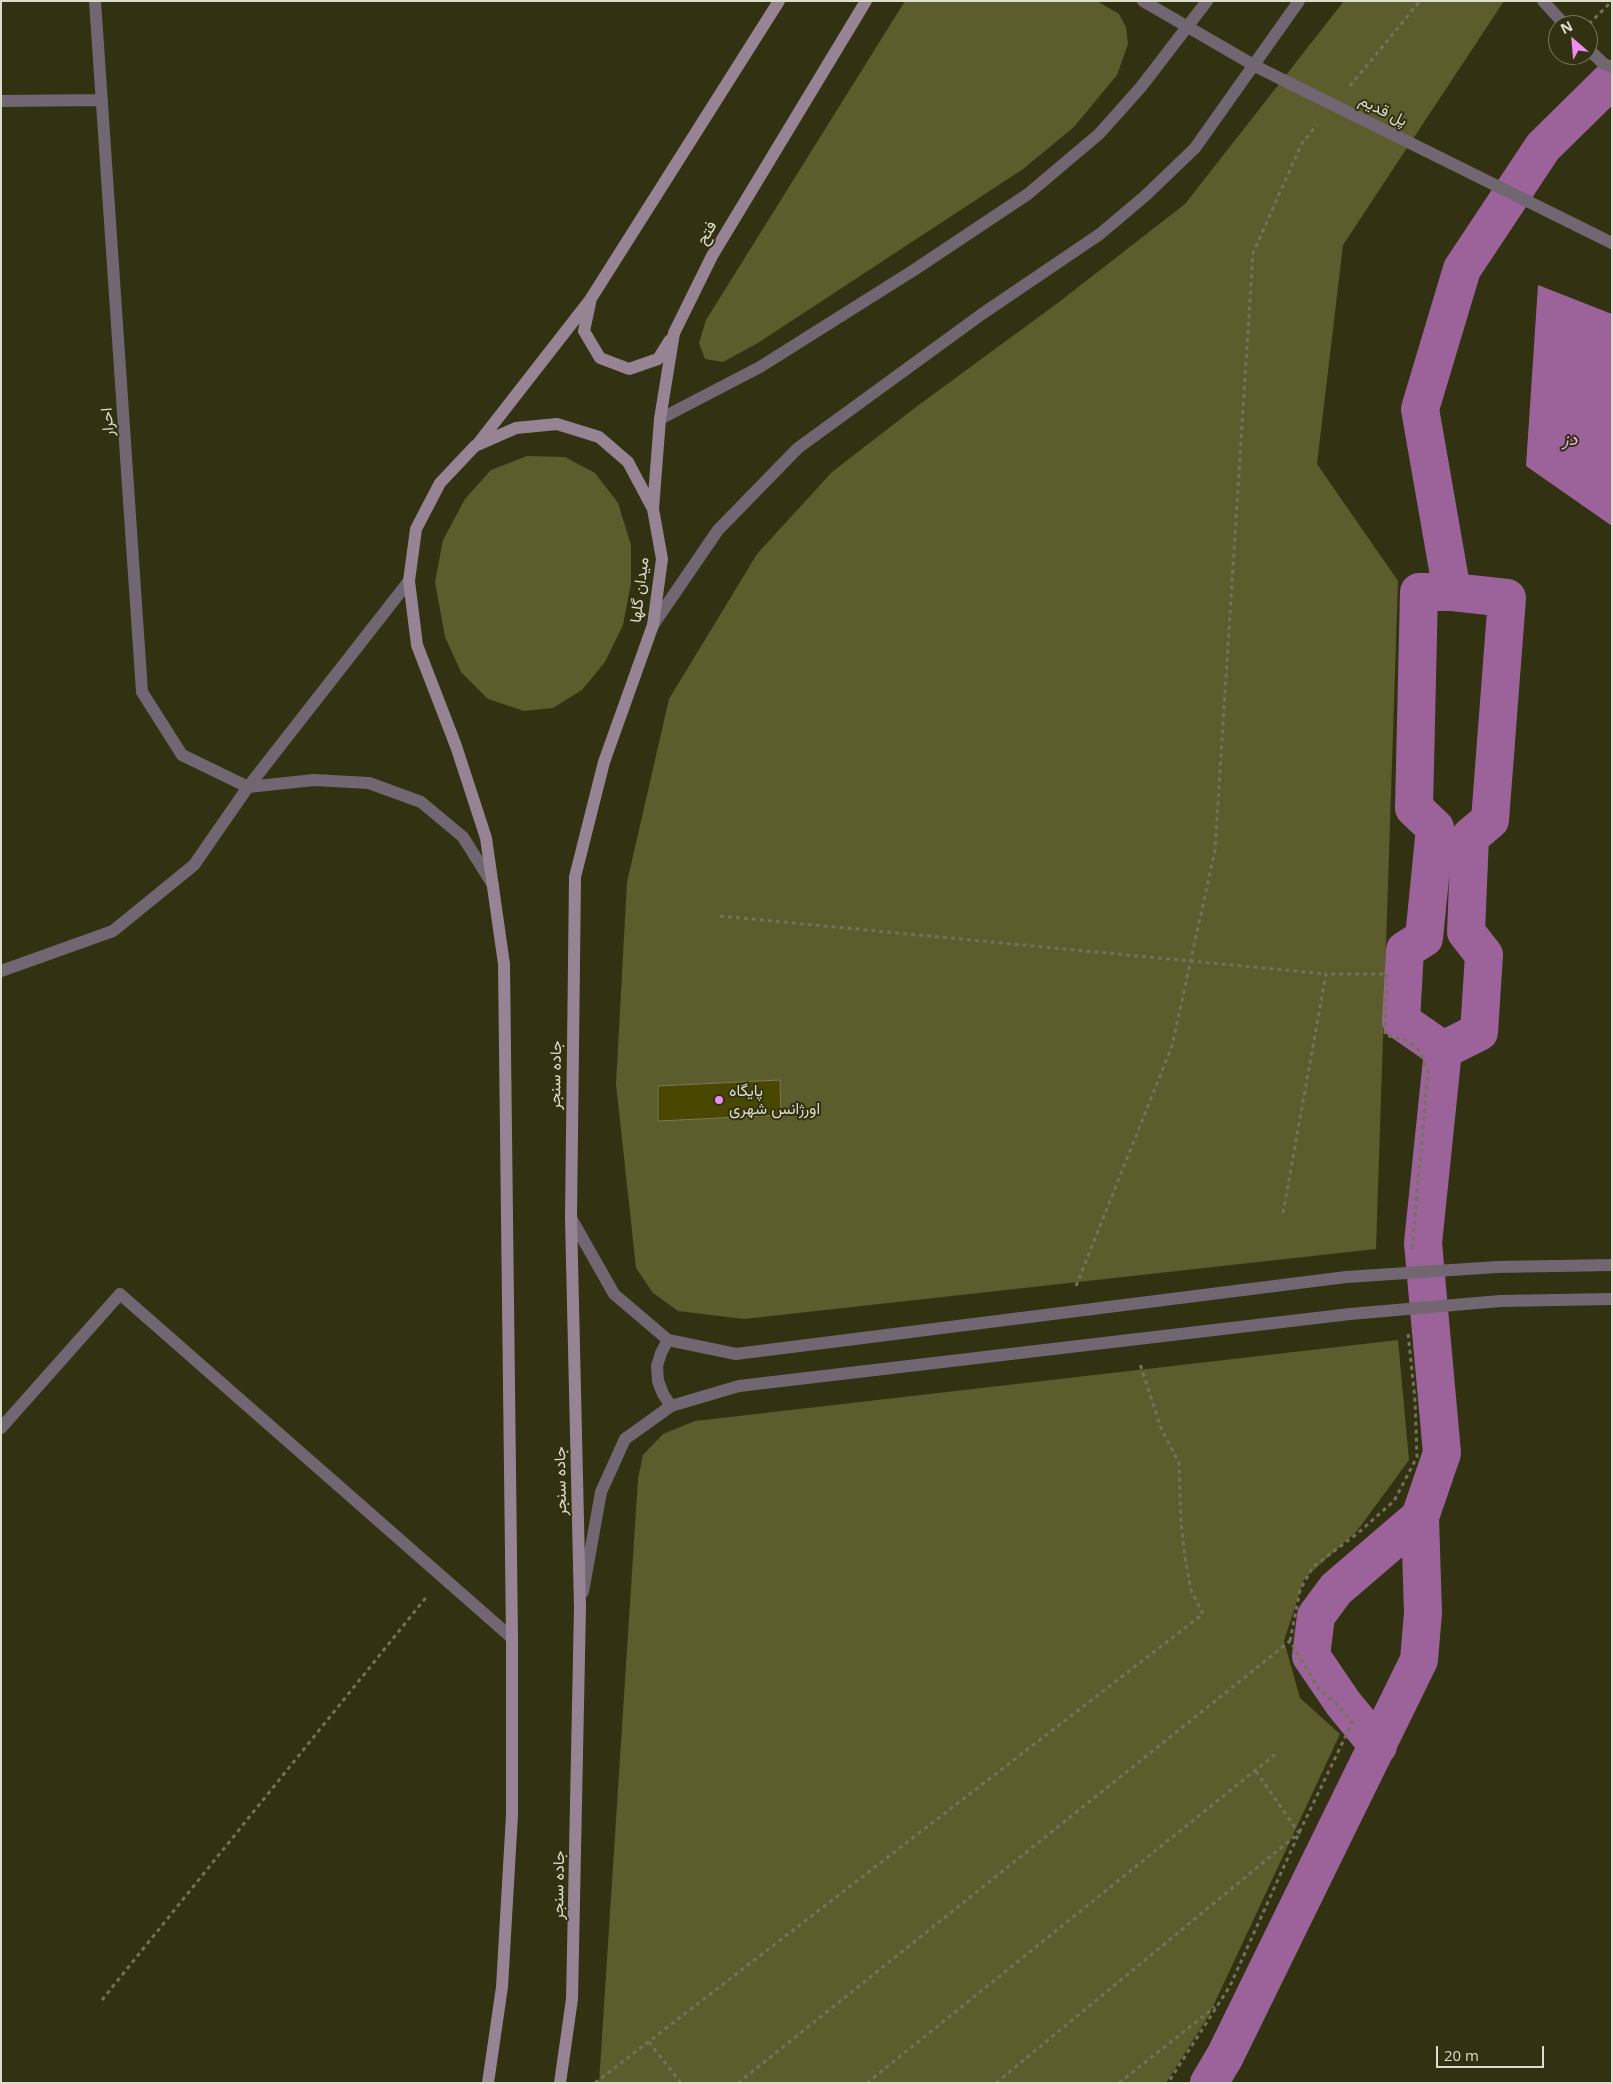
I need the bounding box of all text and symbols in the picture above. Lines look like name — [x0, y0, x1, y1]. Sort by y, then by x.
north arrow — [1548, 15, 1598, 65]
text: N — [1557, 16, 1576, 38]
street label: پل قدیم — [1356, 91, 1410, 131]
street label: فتح — [693, 218, 721, 248]
street label: احرار — [97, 407, 119, 437]
water label: دز — [1563, 429, 1577, 451]
street label: میدان گلها — [626, 556, 654, 624]
street label: جاده سنجر — [546, 1040, 566, 1110]
place label: پایگاه اورژانس شهری — [729, 1081, 820, 1119]
marker: پایگاه اورژانس شهری — [713, 1094, 725, 1106]
street label: جاده سنجر — [551, 1446, 571, 1516]
street label: جاده سنجر — [549, 1850, 569, 1920]
scale bar — [1438, 2036, 1546, 2068]
text: 20 m — [1444, 2045, 1479, 2065]

